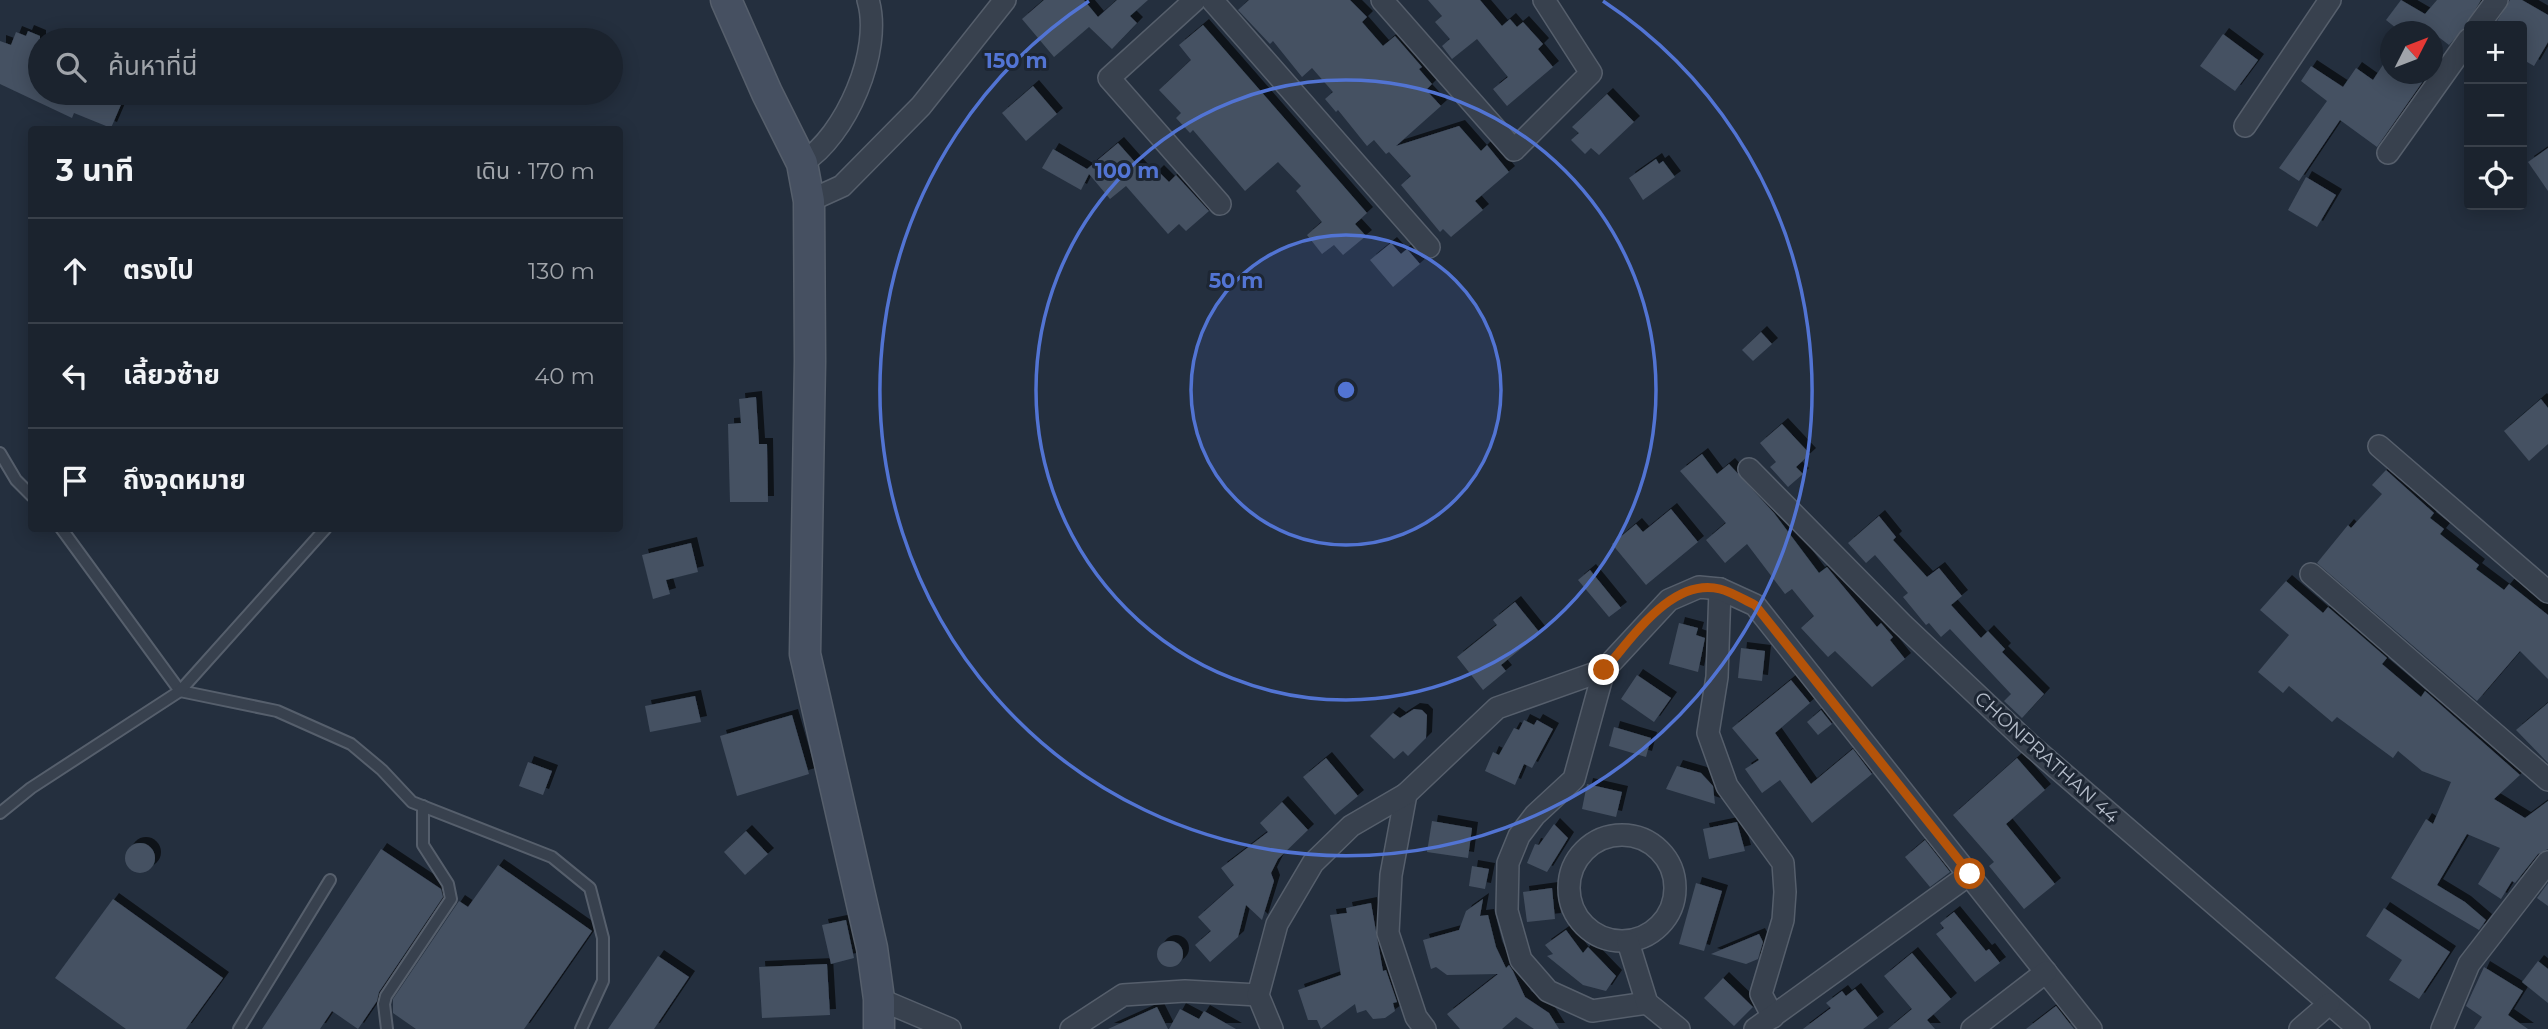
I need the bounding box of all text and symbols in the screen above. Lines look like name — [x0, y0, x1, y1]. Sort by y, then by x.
north arrow — [2380, 21, 2443, 84]
map controls — [2464, 21, 2527, 210]
button: + — [2464, 21, 2527, 84]
search box — [28, 28, 623, 105]
icon: search — [52, 48, 90, 86]
text: 150 m — [985, 48, 1047, 73]
text: ค้นหาที่นี่ — [108, 50, 198, 82]
button: − — [2464, 84, 2527, 147]
button: locate — [2464, 147, 2527, 210]
text: 3 นาที — [56, 152, 134, 189]
text: เดิน · 170 m — [475, 157, 595, 185]
text: 100 m — [1095, 158, 1159, 183]
icon: ahead — [56, 252, 94, 290]
text: ตรงไป — [123, 254, 194, 286]
text: 130 m — [528, 257, 595, 285]
text: 50 m — [1209, 268, 1263, 293]
icon: left — [56, 357, 94, 395]
text: เลี้ยวซ้าย — [123, 359, 220, 391]
text: 40 m — [534, 362, 595, 390]
centre of rings — [1334, 378, 1358, 402]
icon: arrive — [56, 462, 94, 500]
text: ถึงจุดหมาย — [123, 464, 246, 496]
route end — [1588, 654, 1619, 685]
street label: CHONPRATHAN 44 — [1970, 687, 2124, 828]
route start — [1954, 858, 1985, 889]

